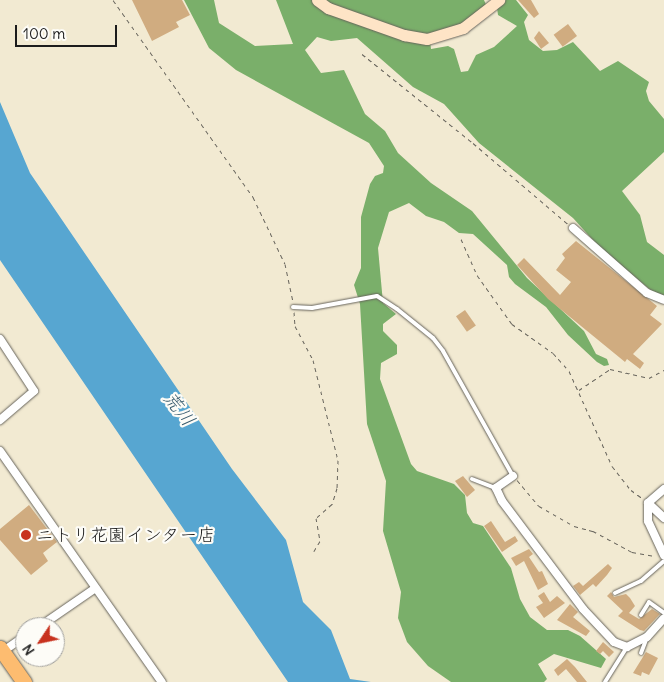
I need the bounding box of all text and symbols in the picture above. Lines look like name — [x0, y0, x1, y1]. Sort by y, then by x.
scale bar — [18, 15, 120, 47]
text: 100 m — [23, 24, 65, 43]
water label: 荒川 — [158, 387, 200, 431]
place label: ニトリ花園インター店 — [36, 524, 216, 546]
marker: ニトリ花園インター店 — [20, 529, 32, 541]
north arrow — [15, 617, 65, 667]
text: N — [18, 641, 39, 659]

